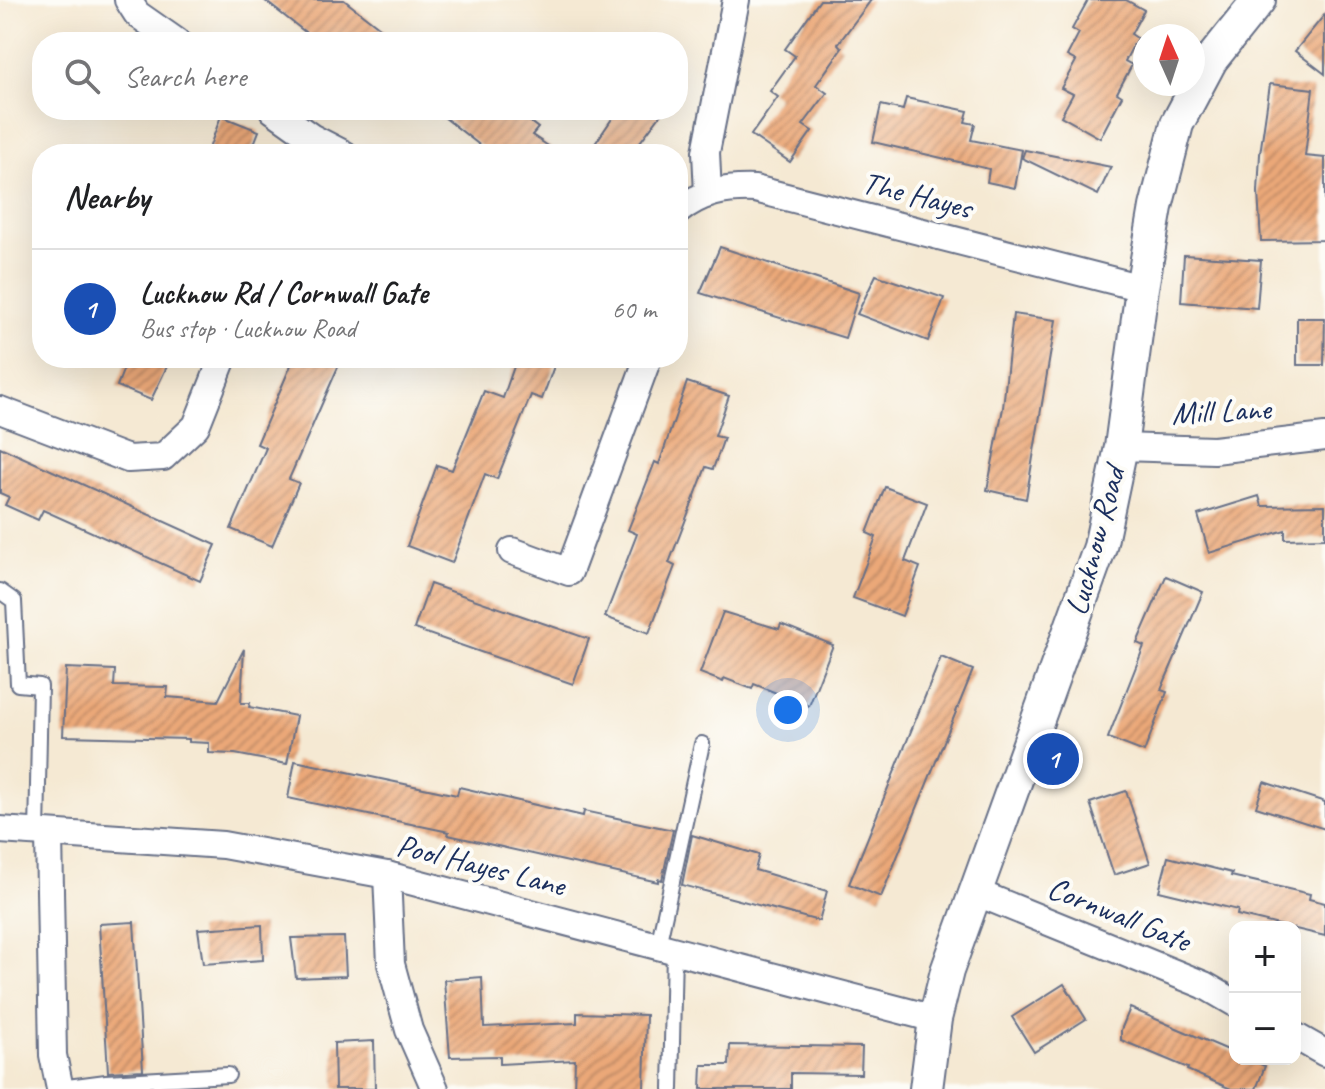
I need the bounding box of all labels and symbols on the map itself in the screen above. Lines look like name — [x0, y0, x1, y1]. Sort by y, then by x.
north arrow — [1133, 24, 1205, 96]
street label: The Hayes — [858, 162, 979, 229]
street label: Mill Lane — [1170, 388, 1274, 434]
street label: Lucknow Road — [1056, 457, 1136, 620]
your location — [768, 690, 808, 730]
pin: 1 — [1027, 729, 1079, 789]
street label: Pool Hayes Lane — [393, 824, 572, 906]
street label: Cornwall Gate — [1042, 867, 1199, 962]

